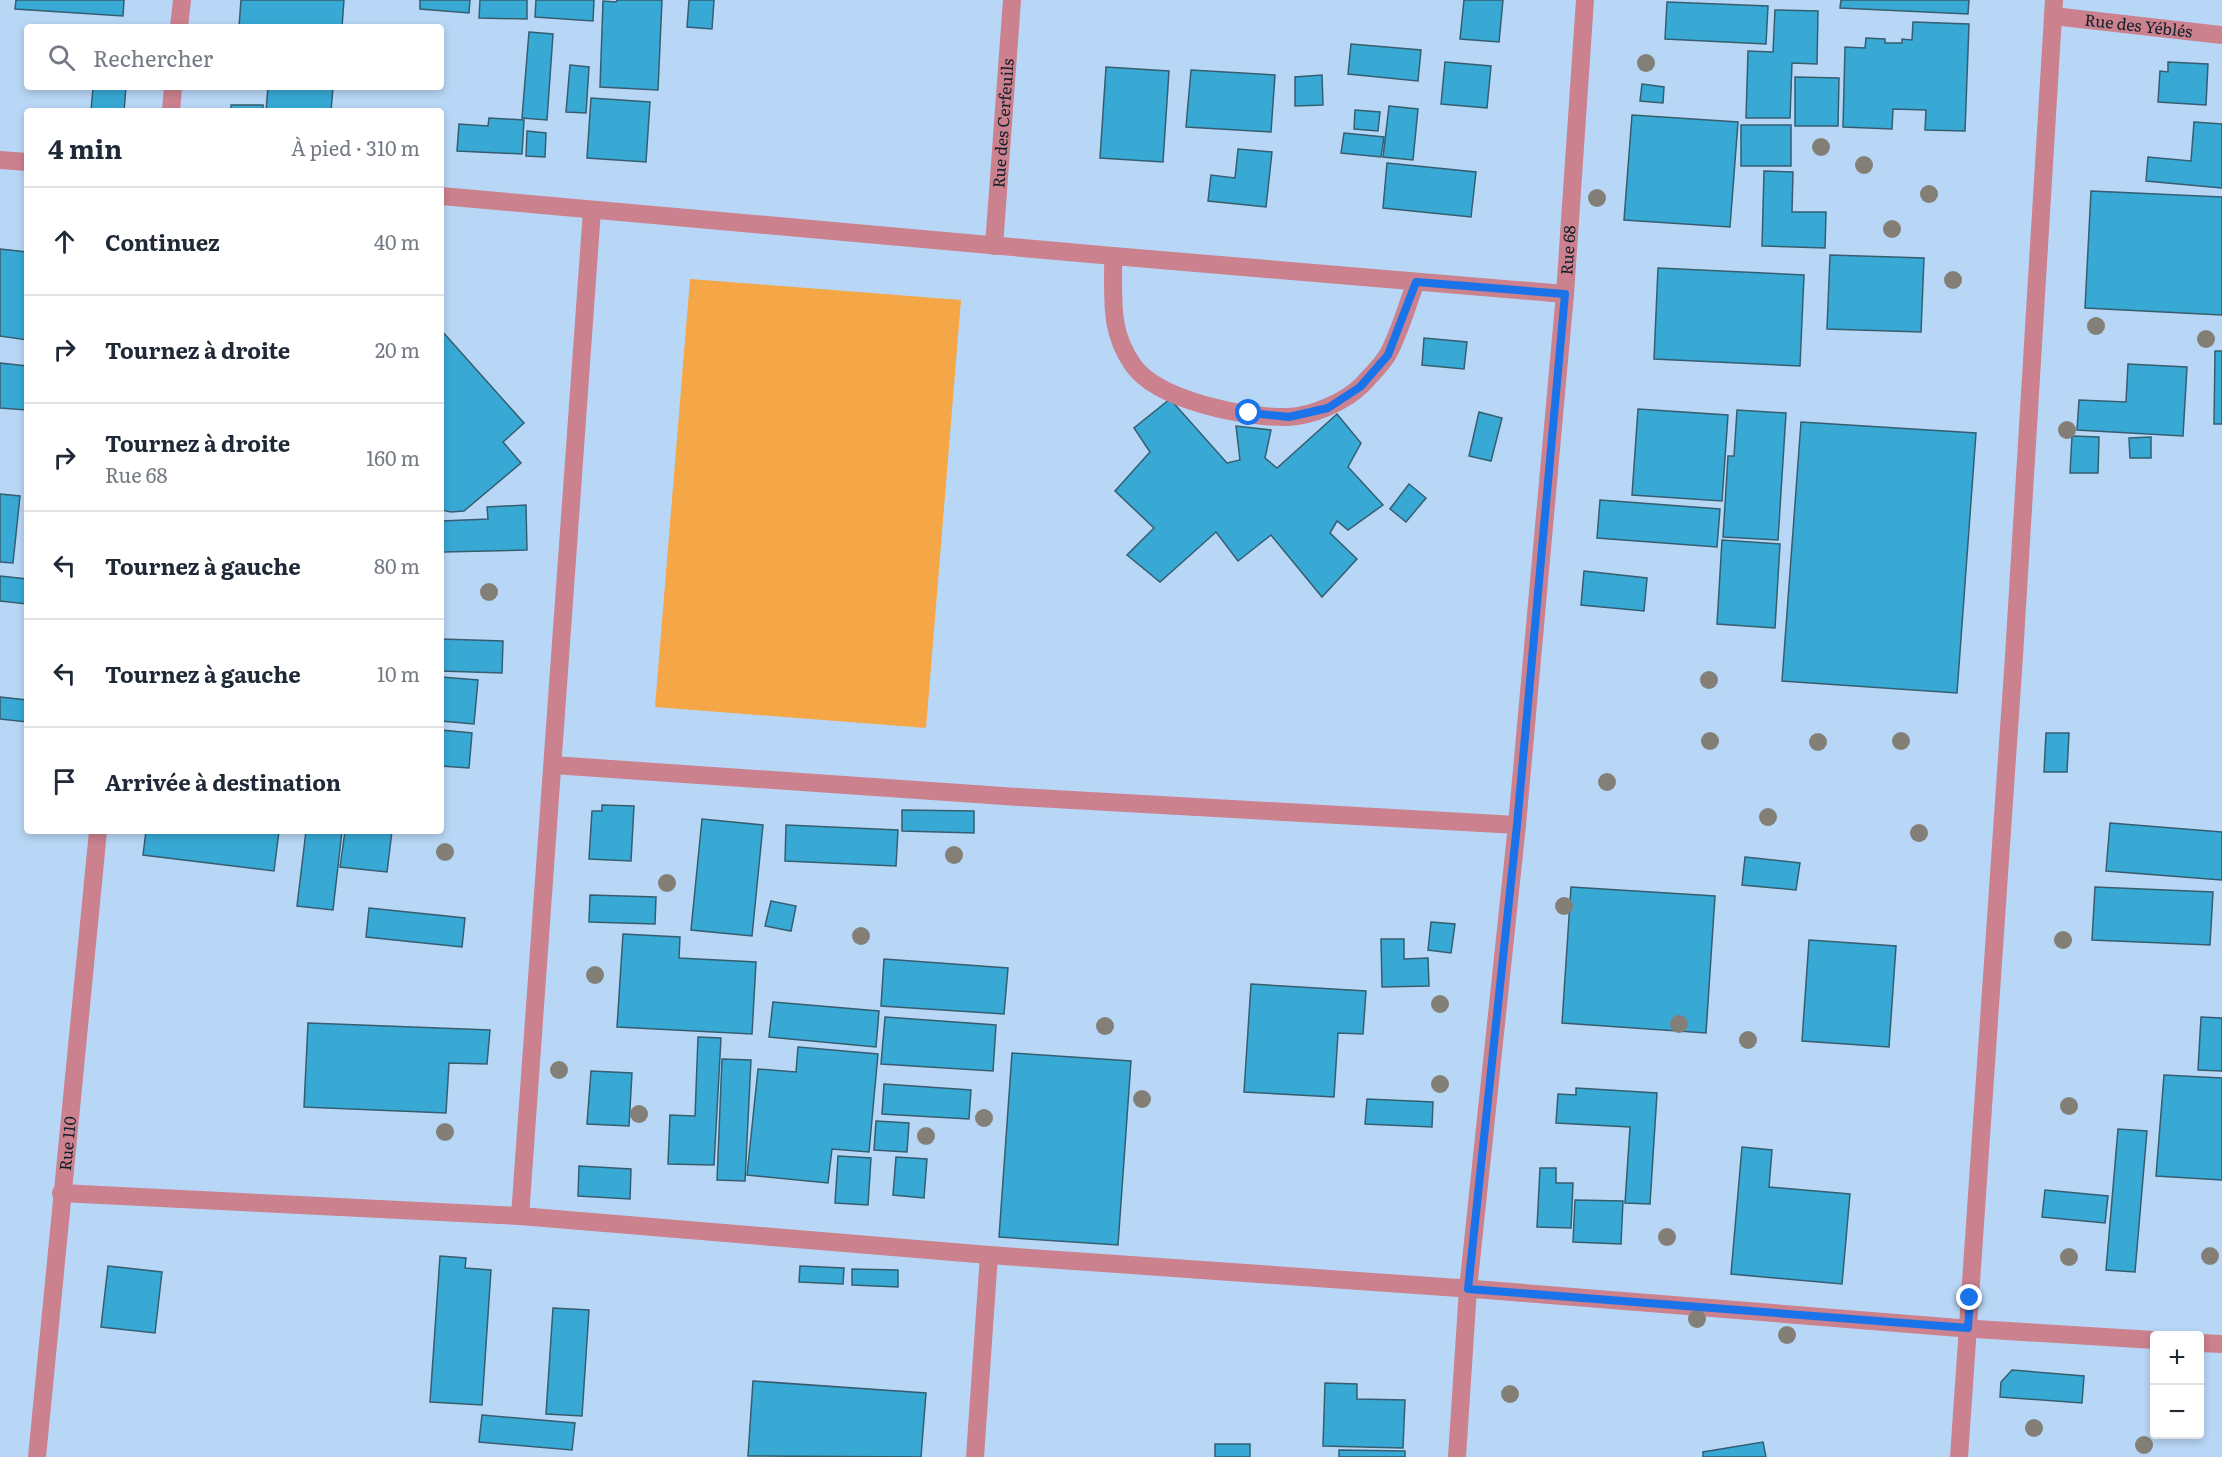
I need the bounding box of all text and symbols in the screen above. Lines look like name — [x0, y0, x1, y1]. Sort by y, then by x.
street label: Rue des Yéblés — [2083, 7, 2194, 43]
search box — [24, 24, 444, 90]
icon: search — [45, 41, 78, 74]
text: Rechercher — [93, 41, 213, 74]
street label: Rue des Cerfeuils — [985, 58, 1019, 189]
text: 4 min — [48, 128, 122, 167]
text: À pied · 310 m — [291, 132, 420, 162]
street label: Rue 68 — [1553, 224, 1581, 276]
icon: ahead — [48, 225, 81, 258]
text: Continuez — [105, 225, 220, 258]
text: 40 m — [374, 226, 420, 256]
icon: right — [48, 333, 81, 366]
text: Tournez à droite — [105, 333, 290, 366]
text: 20 m — [375, 334, 420, 364]
route start — [1235, 399, 1261, 425]
text: Tournez à droite — [105, 426, 290, 459]
icon: right — [48, 441, 81, 474]
text: 160 m — [366, 442, 420, 472]
text: Rue 68 — [105, 459, 167, 489]
icon: left — [48, 549, 81, 582]
text: Tournez à gauche — [105, 549, 301, 582]
text: 80 m — [374, 550, 420, 580]
icon: left — [48, 657, 81, 690]
text: Tournez à gauche — [105, 657, 301, 690]
text: 10 m — [377, 658, 420, 688]
icon: arrive — [48, 765, 81, 798]
text: Arrivée à destination — [105, 765, 341, 798]
street label: Rue 110 — [52, 1115, 81, 1172]
route end — [1956, 1284, 1982, 1310]
map controls — [2150, 1331, 2204, 1439]
button: + — [2150, 1331, 2204, 1385]
button: − — [2150, 1385, 2204, 1439]

